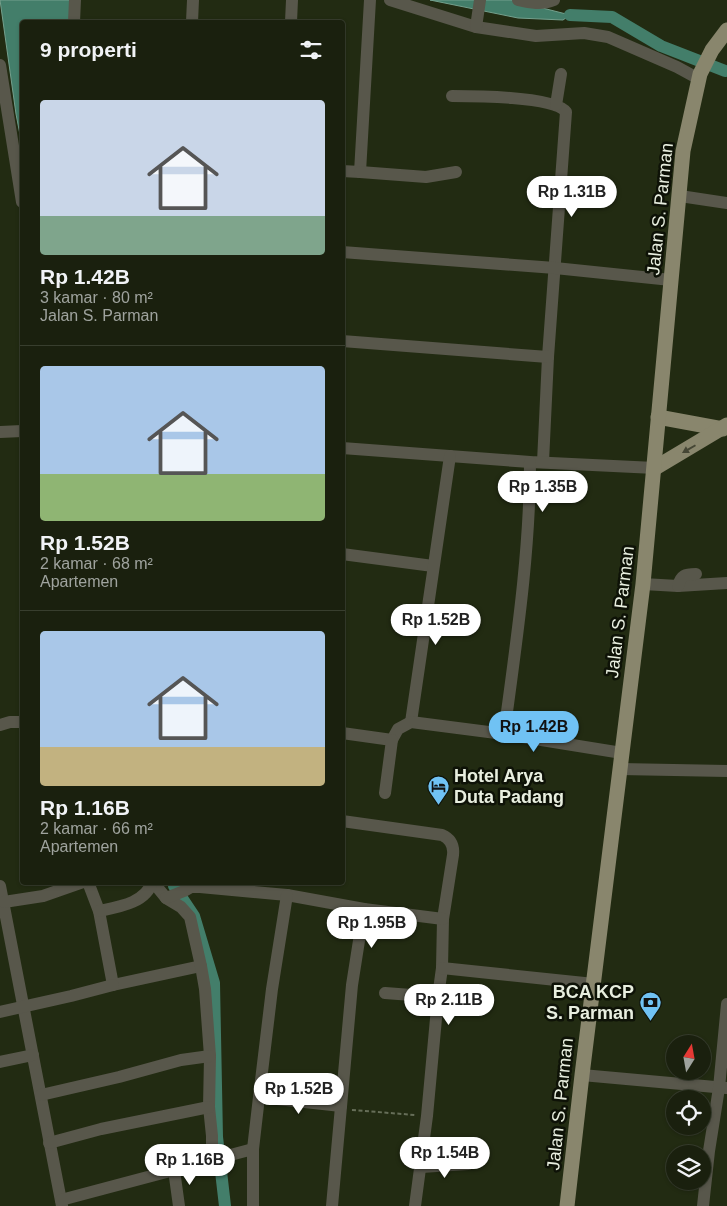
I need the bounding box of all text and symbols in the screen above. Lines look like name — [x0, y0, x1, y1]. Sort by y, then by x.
icon: filters — [297, 36, 325, 64]
text: 9 properti — [40, 38, 137, 61]
icon: home — [138, 133, 228, 223]
street label: Jalan S. Parman — [643, 142, 677, 276]
pin: Rp 1.31B — [520, 176, 624, 218]
text: Rp 1.31B — [538, 183, 606, 200]
text: Rp 1.42B — [40, 265, 130, 288]
text: 3 kamar · 80 m² — [40, 289, 153, 306]
text: Jalan S. Parman — [40, 307, 158, 324]
icon: home — [138, 398, 228, 488]
one-way arrow — [682, 444, 695, 453]
pin: Rp 1.35B — [491, 470, 595, 513]
text: Rp 1.35B — [509, 478, 577, 495]
text: Rp 1.52B — [40, 531, 130, 554]
street label: Jalan S. Parman — [602, 545, 638, 679]
text: 2 kamar · 68 m² — [40, 555, 153, 572]
text: Apartemen — [40, 573, 118, 590]
pin: Rp 1.52B — [384, 604, 488, 646]
text: Rp 1.52B — [402, 611, 470, 628]
icon: home — [138, 663, 228, 753]
pin: Rp 1.42B — [482, 710, 586, 753]
text: Rp 1.42B — [500, 718, 568, 735]
place label: Hotel Arya Duta Padang — [454, 766, 564, 807]
hotel icon: Hotel Arya Duta Padang — [426, 774, 450, 805]
text: Rp 1.16B — [40, 796, 130, 819]
text: 2 kamar · 66 m² — [40, 820, 153, 837]
text: Apartemen — [40, 838, 118, 855]
pin: Rp 1.95B — [320, 906, 424, 949]
text: Rp 1.95B — [338, 914, 406, 931]
place label: BCA KCP S. Parman — [546, 982, 634, 1023]
pin: Rp 2.11B — [397, 984, 501, 1026]
bank icon: BCA KCP S. Parman — [638, 990, 662, 1021]
text: Rp 2.11B — [415, 991, 483, 1008]
north arrow — [666, 1035, 711, 1080]
map controls — [666, 1035, 711, 1190]
street label: Jalan S. Parman — [543, 1037, 577, 1171]
pin: Rp 1.52B — [247, 1072, 351, 1115]
text: Rp 1.52B — [265, 1080, 333, 1097]
button: locate — [666, 1090, 711, 1135]
pin: Rp 1.54B — [393, 1136, 497, 1179]
pin: Rp 1.16B — [138, 1144, 242, 1186]
text: Rp 1.54B — [411, 1144, 479, 1161]
button: layers — [666, 1145, 711, 1190]
text: Rp 1.16B — [156, 1151, 224, 1168]

